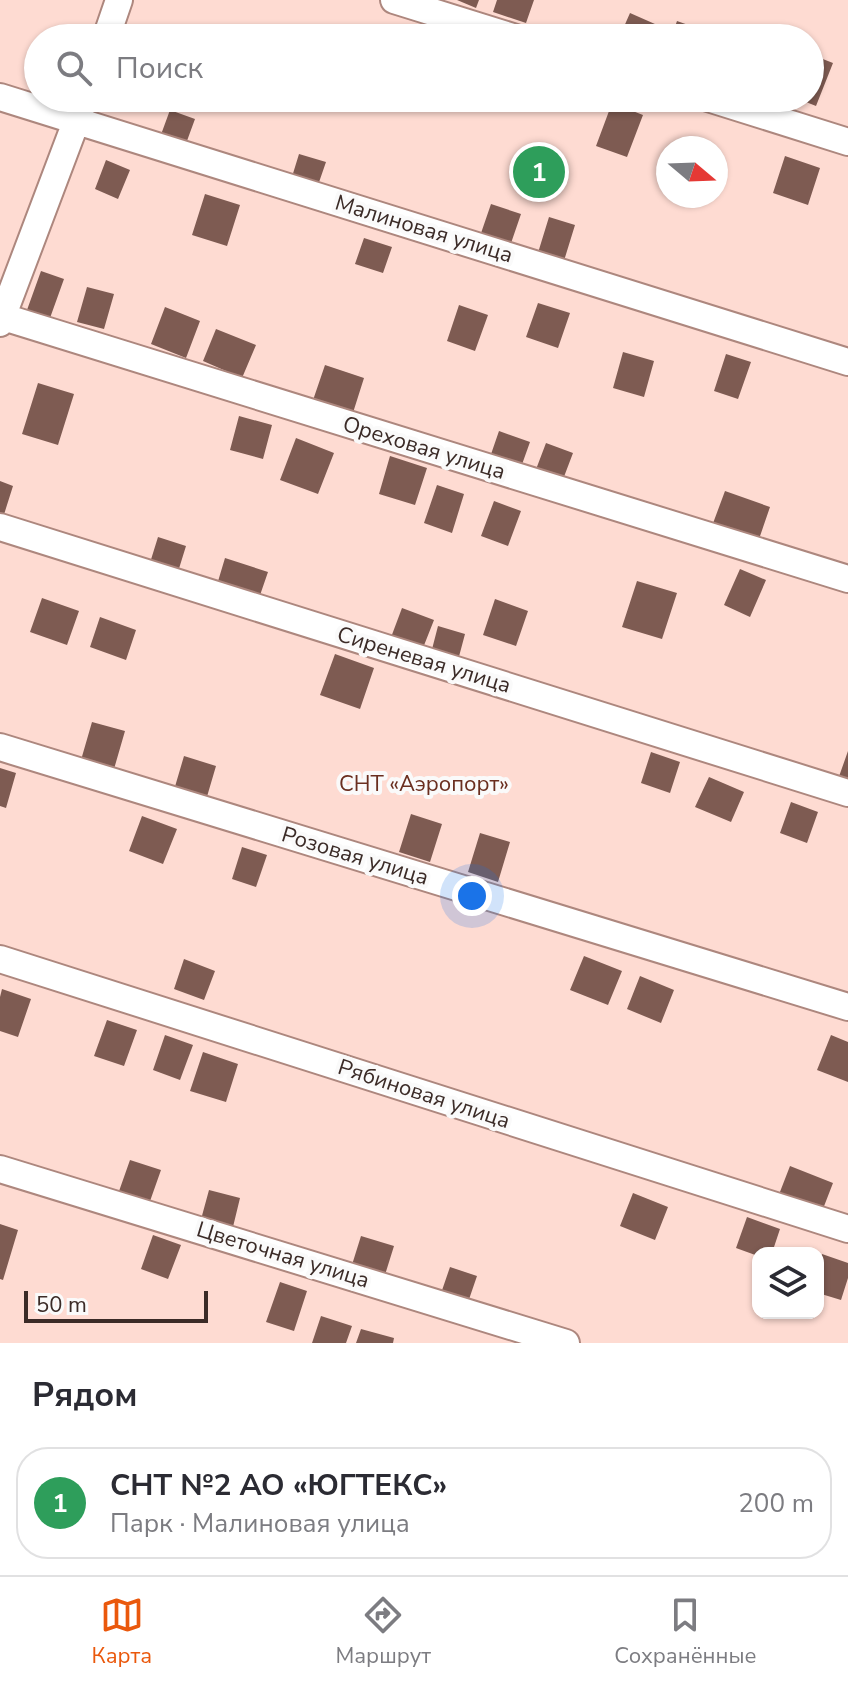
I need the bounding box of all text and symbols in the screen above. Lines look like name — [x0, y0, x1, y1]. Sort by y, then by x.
search box — [24, 24, 824, 112]
icon: search — [52, 46, 96, 90]
text: Поиск — [116, 48, 203, 89]
north arrow — [656, 136, 728, 208]
pin: 1 — [513, 142, 565, 202]
street label: Малиновая улица — [331, 188, 517, 270]
street label: Ореховая улица — [339, 409, 509, 487]
street label: Сиреневая улица — [333, 619, 515, 701]
park label: СНТ «Аэропорт» — [339, 769, 509, 799]
street label: Розовая улица — [278, 819, 432, 893]
your location — [452, 876, 492, 916]
street label: Рябиновая улица — [334, 1052, 514, 1136]
street label: Цветочная улица — [193, 1214, 373, 1296]
map controls — [752, 1247, 824, 1319]
button: layers — [752, 1247, 824, 1319]
scale bar — [24, 1287, 208, 1323]
text: 50 m — [36, 1290, 87, 1320]
text: Рядом — [32, 1372, 138, 1418]
text: СНТ №2 АО «ЮГТЕКС» — [110, 1465, 447, 1506]
text: 1 — [52, 1486, 68, 1521]
text: 200 m — [738, 1486, 814, 1521]
text: Парк · Малиновая улица — [110, 1506, 410, 1541]
tab: Карта — [92, 1593, 152, 1671]
tab: Маршрут — [335, 1593, 431, 1671]
tab: Сохранённые — [614, 1593, 756, 1671]

